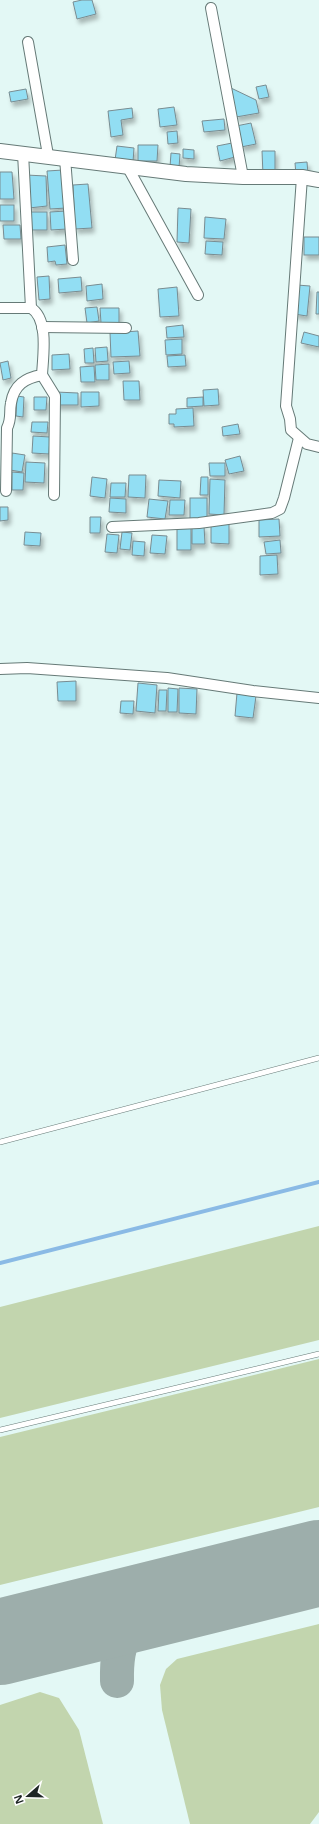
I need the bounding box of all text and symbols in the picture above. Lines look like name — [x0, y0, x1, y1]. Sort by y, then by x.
north arrow — [8, 1776, 48, 1816]
text: N — [10, 1793, 27, 1806]

